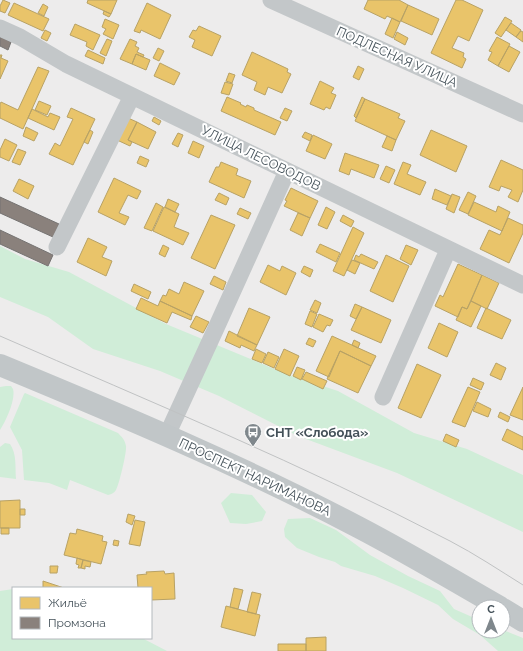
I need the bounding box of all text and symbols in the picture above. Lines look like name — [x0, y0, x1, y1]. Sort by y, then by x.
street label: ПОДЛЕСНАЯ УЛИЦА — [334, 24, 460, 90]
street label: УЛИЦА ЛЕСОВОДОВ — [199, 123, 323, 194]
bus stop icon: СНТ «Слобода» — [243, 422, 263, 447]
place label: СНТ «Слобода» — [266, 425, 368, 440]
street label: ПРОСПЕКТ НАРИМАНОВА — [177, 435, 333, 519]
legend — [12, 587, 152, 639]
text: Жильё — [48, 596, 87, 610]
north arrow — [471, 599, 511, 639]
text: С — [487, 603, 495, 616]
text: Промзона — [48, 616, 106, 630]

